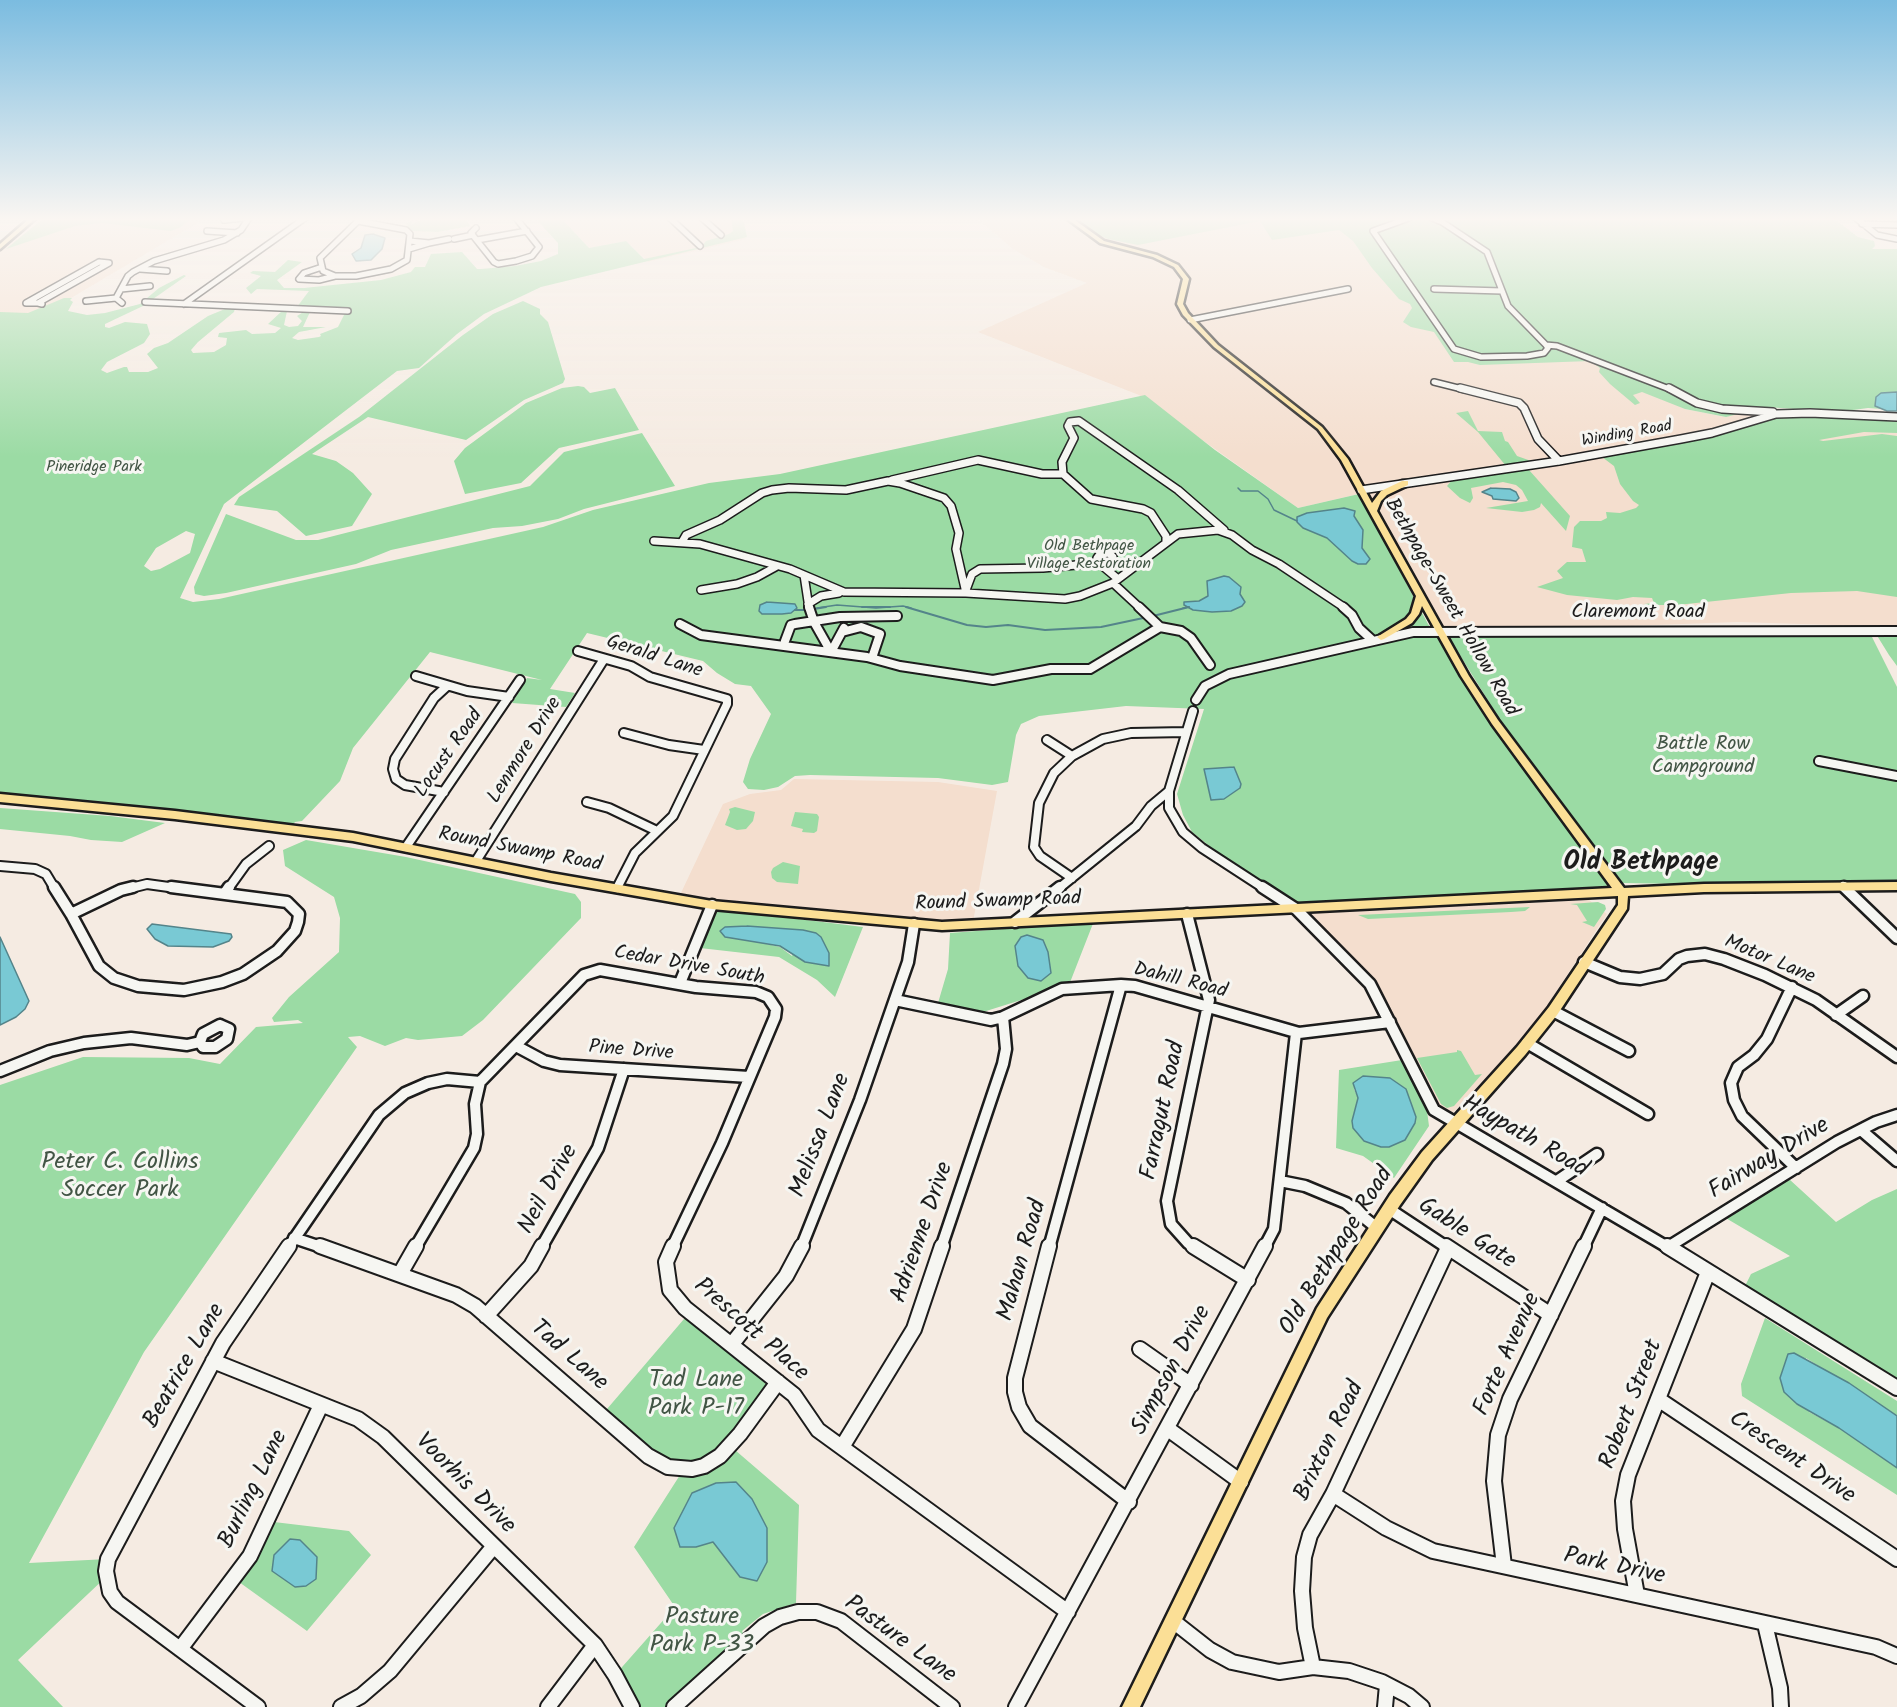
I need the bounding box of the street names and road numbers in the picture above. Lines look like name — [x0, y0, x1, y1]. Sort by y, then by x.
street label: Winding Road — [1580, 418, 1674, 452]
street label: Bethpage-Sweet Hollow Road — [1378, 495, 1522, 721]
street label: Claremont Road — [1571, 602, 1705, 626]
street label: Gerald Lane — [603, 631, 705, 685]
street label: Lenmore Drive — [484, 693, 568, 809]
street label: Locust Road — [411, 705, 489, 803]
street label: Round Swamp Road — [436, 823, 604, 879]
street label: Round Swamp Road — [915, 888, 1081, 918]
street label: Motor Lane — [1720, 931, 1818, 991]
street label: Cedar Drive South — [612, 942, 766, 992]
street label: Dahill Road — [1131, 959, 1229, 1005]
street label: Pine Drive — [588, 1037, 674, 1067]
street label: Farragut Road — [1136, 1039, 1194, 1183]
street label: Melissa Lane — [785, 1070, 859, 1202]
street label: Haypath Road — [1456, 1090, 1592, 1186]
street label: Fairway Drive — [1704, 1113, 1836, 1207]
street label: Neil Drive — [514, 1140, 586, 1240]
street label: Adrienne Drive — [886, 1159, 962, 1307]
street label: Old Bethpage Road — [1275, 1162, 1401, 1342]
street label: Gable Gate — [1412, 1193, 1520, 1277]
street label: Mahan Road — [993, 1197, 1055, 1325]
street label: Prescott Place — [686, 1273, 814, 1389]
street label: Forte Avenue — [1469, 1289, 1549, 1421]
street label: Beatrice Lane — [139, 1299, 233, 1435]
street label: Simpson Drive — [1127, 1301, 1219, 1441]
street label: Tad Lane — [523, 1315, 613, 1399]
street label: Robert Street — [1595, 1336, 1671, 1474]
street label: Brixton Road — [1290, 1377, 1372, 1507]
street label: Crescent Drive — [1722, 1406, 1860, 1512]
street label: Burling Lane — [214, 1426, 296, 1554]
street label: Voorhis Drive — [408, 1429, 520, 1541]
street label: Park Drive — [1561, 1543, 1667, 1593]
street label: Pasture Lane — [837, 1591, 961, 1691]

